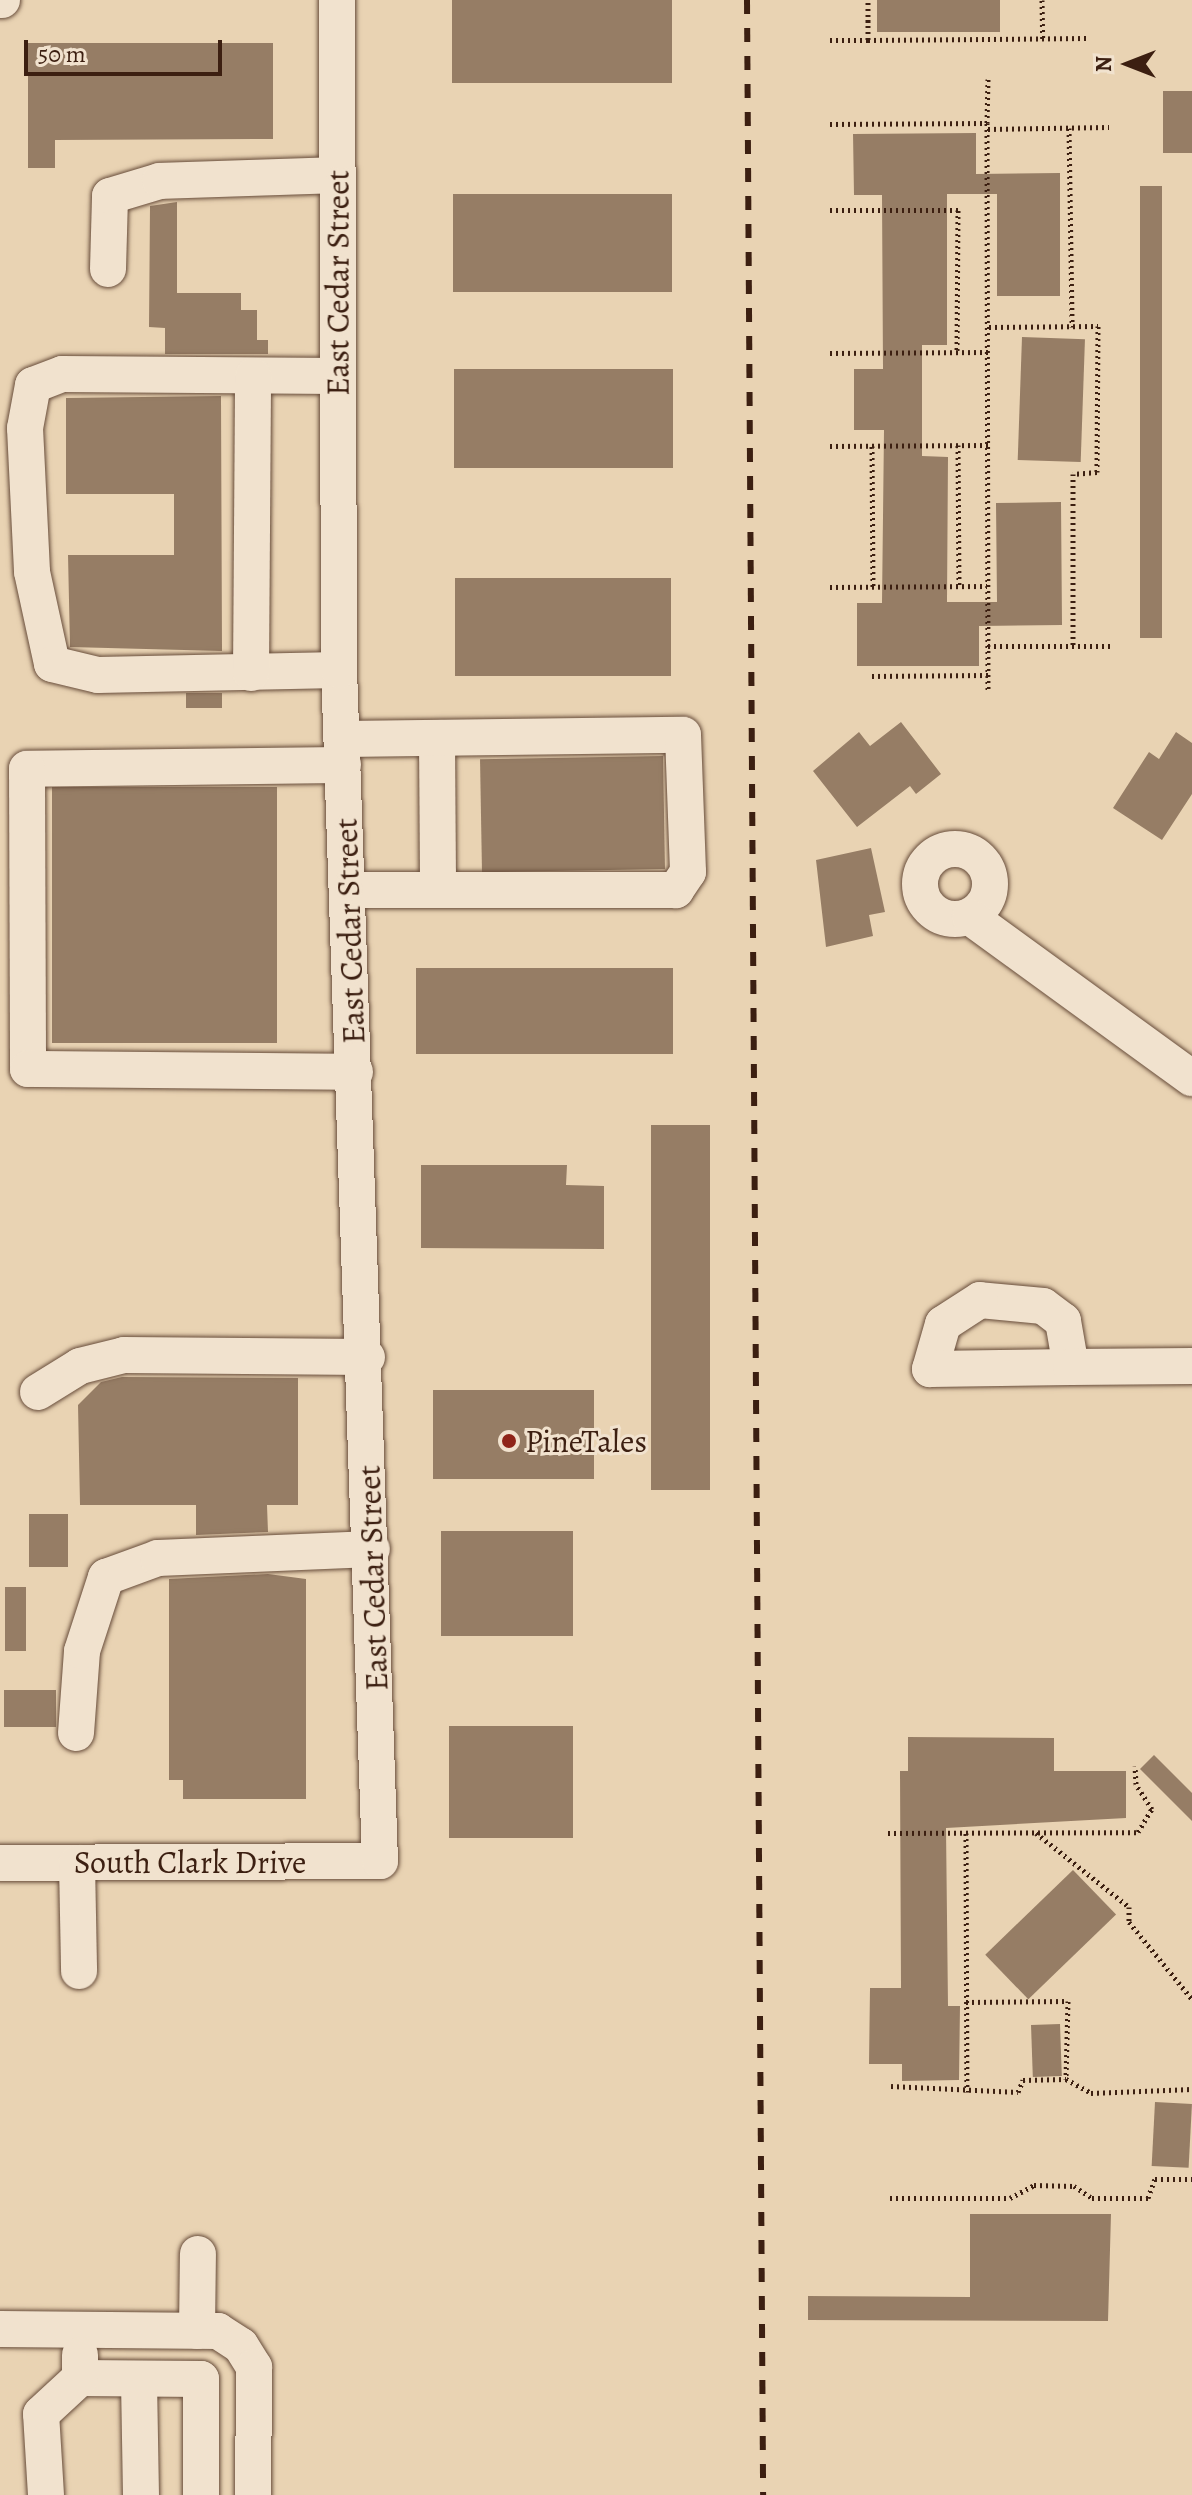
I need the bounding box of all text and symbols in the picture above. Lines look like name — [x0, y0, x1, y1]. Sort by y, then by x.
scale bar — [28, 24, 226, 74]
north arrow — [1088, 24, 1168, 104]
text: 50 m — [38, 38, 86, 70]
text: N — [1089, 56, 1119, 72]
street label: East Cedar Street — [319, 170, 357, 396]
street label: East Cedar Street — [327, 817, 373, 1045]
place label: PineTales — [525, 1422, 647, 1460]
marker: PineTales — [500, 1432, 518, 1450]
street label: East Cedar Street — [350, 1464, 396, 1692]
street label: South Clark Drive — [74, 1843, 306, 1881]

